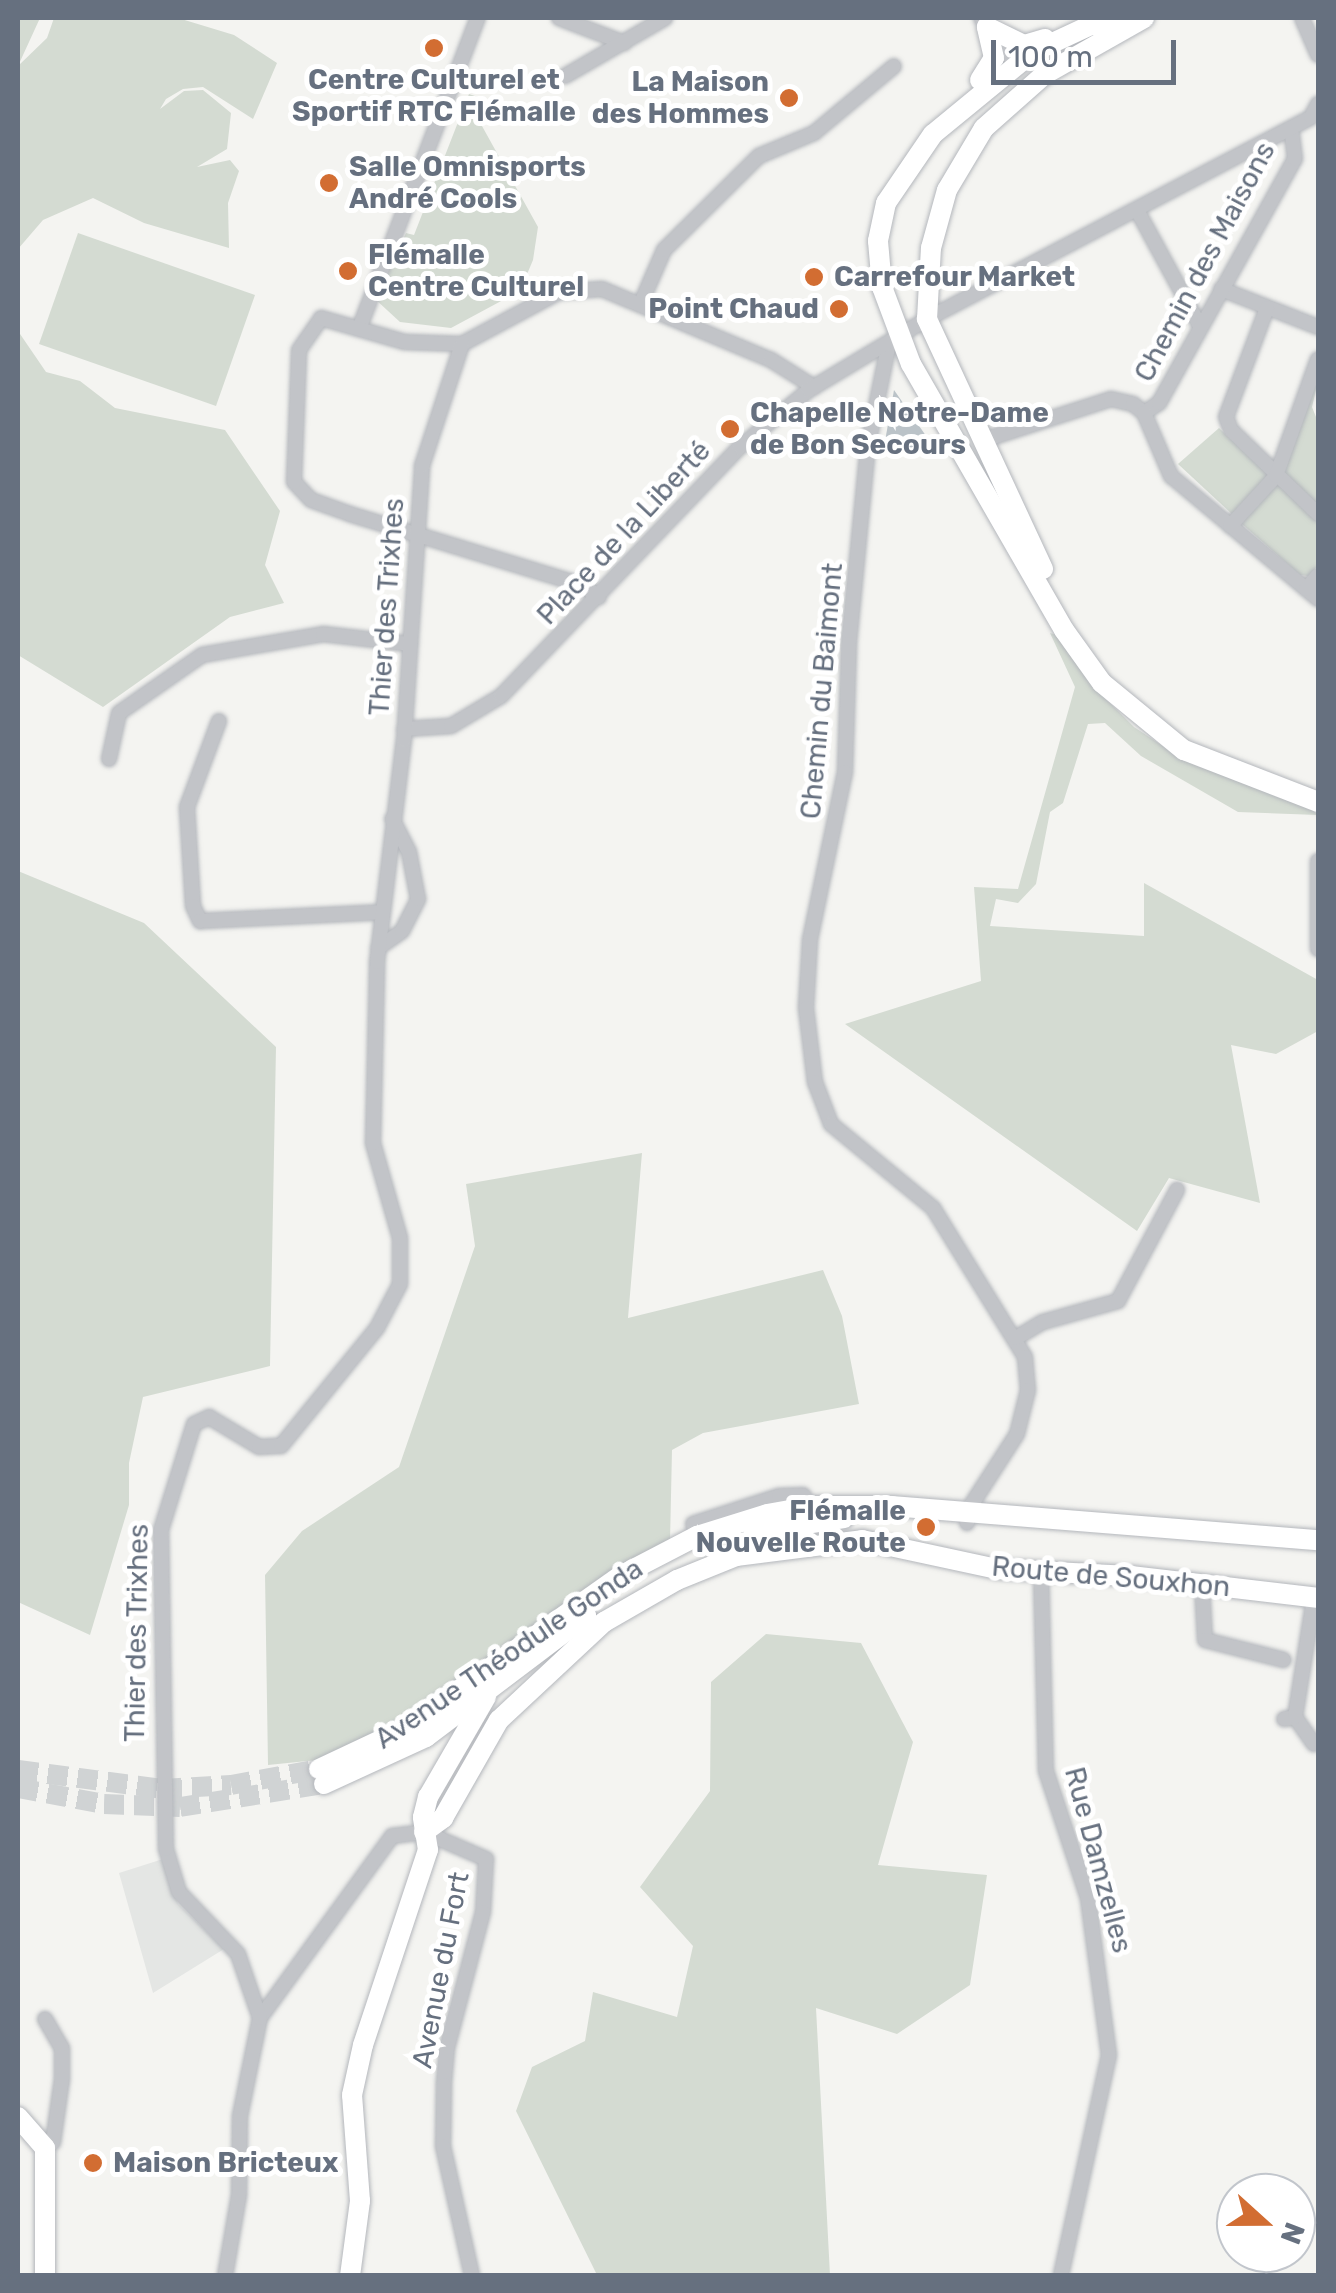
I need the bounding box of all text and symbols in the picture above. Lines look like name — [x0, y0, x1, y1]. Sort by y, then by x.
scale bar — [996, 20, 1181, 82]
marker: Centre Culturel et Sportif RTC Flémalle — [423, 37, 445, 59]
text: 100 m — [1008, 39, 1093, 75]
place label: Centre Culturel et Sportif RTC Flémalle — [292, 63, 576, 129]
place label: La Maison des Hommes — [592, 65, 769, 131]
marker: La Maison des Hommes — [778, 87, 800, 109]
street label: Chemin des Maisons — [1128, 136, 1282, 388]
place label: Salle Omnisports André Cools — [349, 150, 586, 216]
marker: Salle Omnisports André Cools — [318, 172, 340, 194]
place label: Flémalle Centre Culturel — [368, 238, 584, 304]
marker: Flémalle Centre Culturel — [337, 260, 359, 282]
place label: Carrefour Market — [834, 260, 1076, 294]
marker: Carrefour Market — [803, 266, 825, 288]
place label: Point Chaud — [648, 292, 819, 326]
marker: Point Chaud — [828, 298, 850, 320]
place label: Chapelle Notre-Dame de Bon Secours — [750, 396, 1049, 462]
marker: Chapelle Notre-Dame de Bon Secours — [719, 418, 741, 440]
street label: Place de la Liberté — [530, 434, 718, 632]
street label: Thier des Trixhes — [363, 496, 411, 718]
street label: Chemin du Baimont — [794, 562, 850, 820]
place label: Flémalle Nouvelle Route — [696, 1494, 906, 1560]
marker: Flémalle Nouvelle Route — [915, 1516, 937, 1538]
street label: Thier des Trixhes — [118, 1523, 156, 1743]
street label: Route de Souxhon — [990, 1550, 1232, 1604]
street label: Avenue Théodule Gonda — [368, 1552, 650, 1756]
street label: Rue Damzelles — [1057, 1764, 1139, 1956]
street label: Avenue du Fort — [406, 1869, 476, 2071]
place label: Maison Bricteux — [113, 2146, 338, 2180]
marker: Maison Bricteux — [82, 2152, 104, 2174]
north arrow — [1216, 2173, 1316, 2273]
text: N — [1274, 2218, 1312, 2249]

